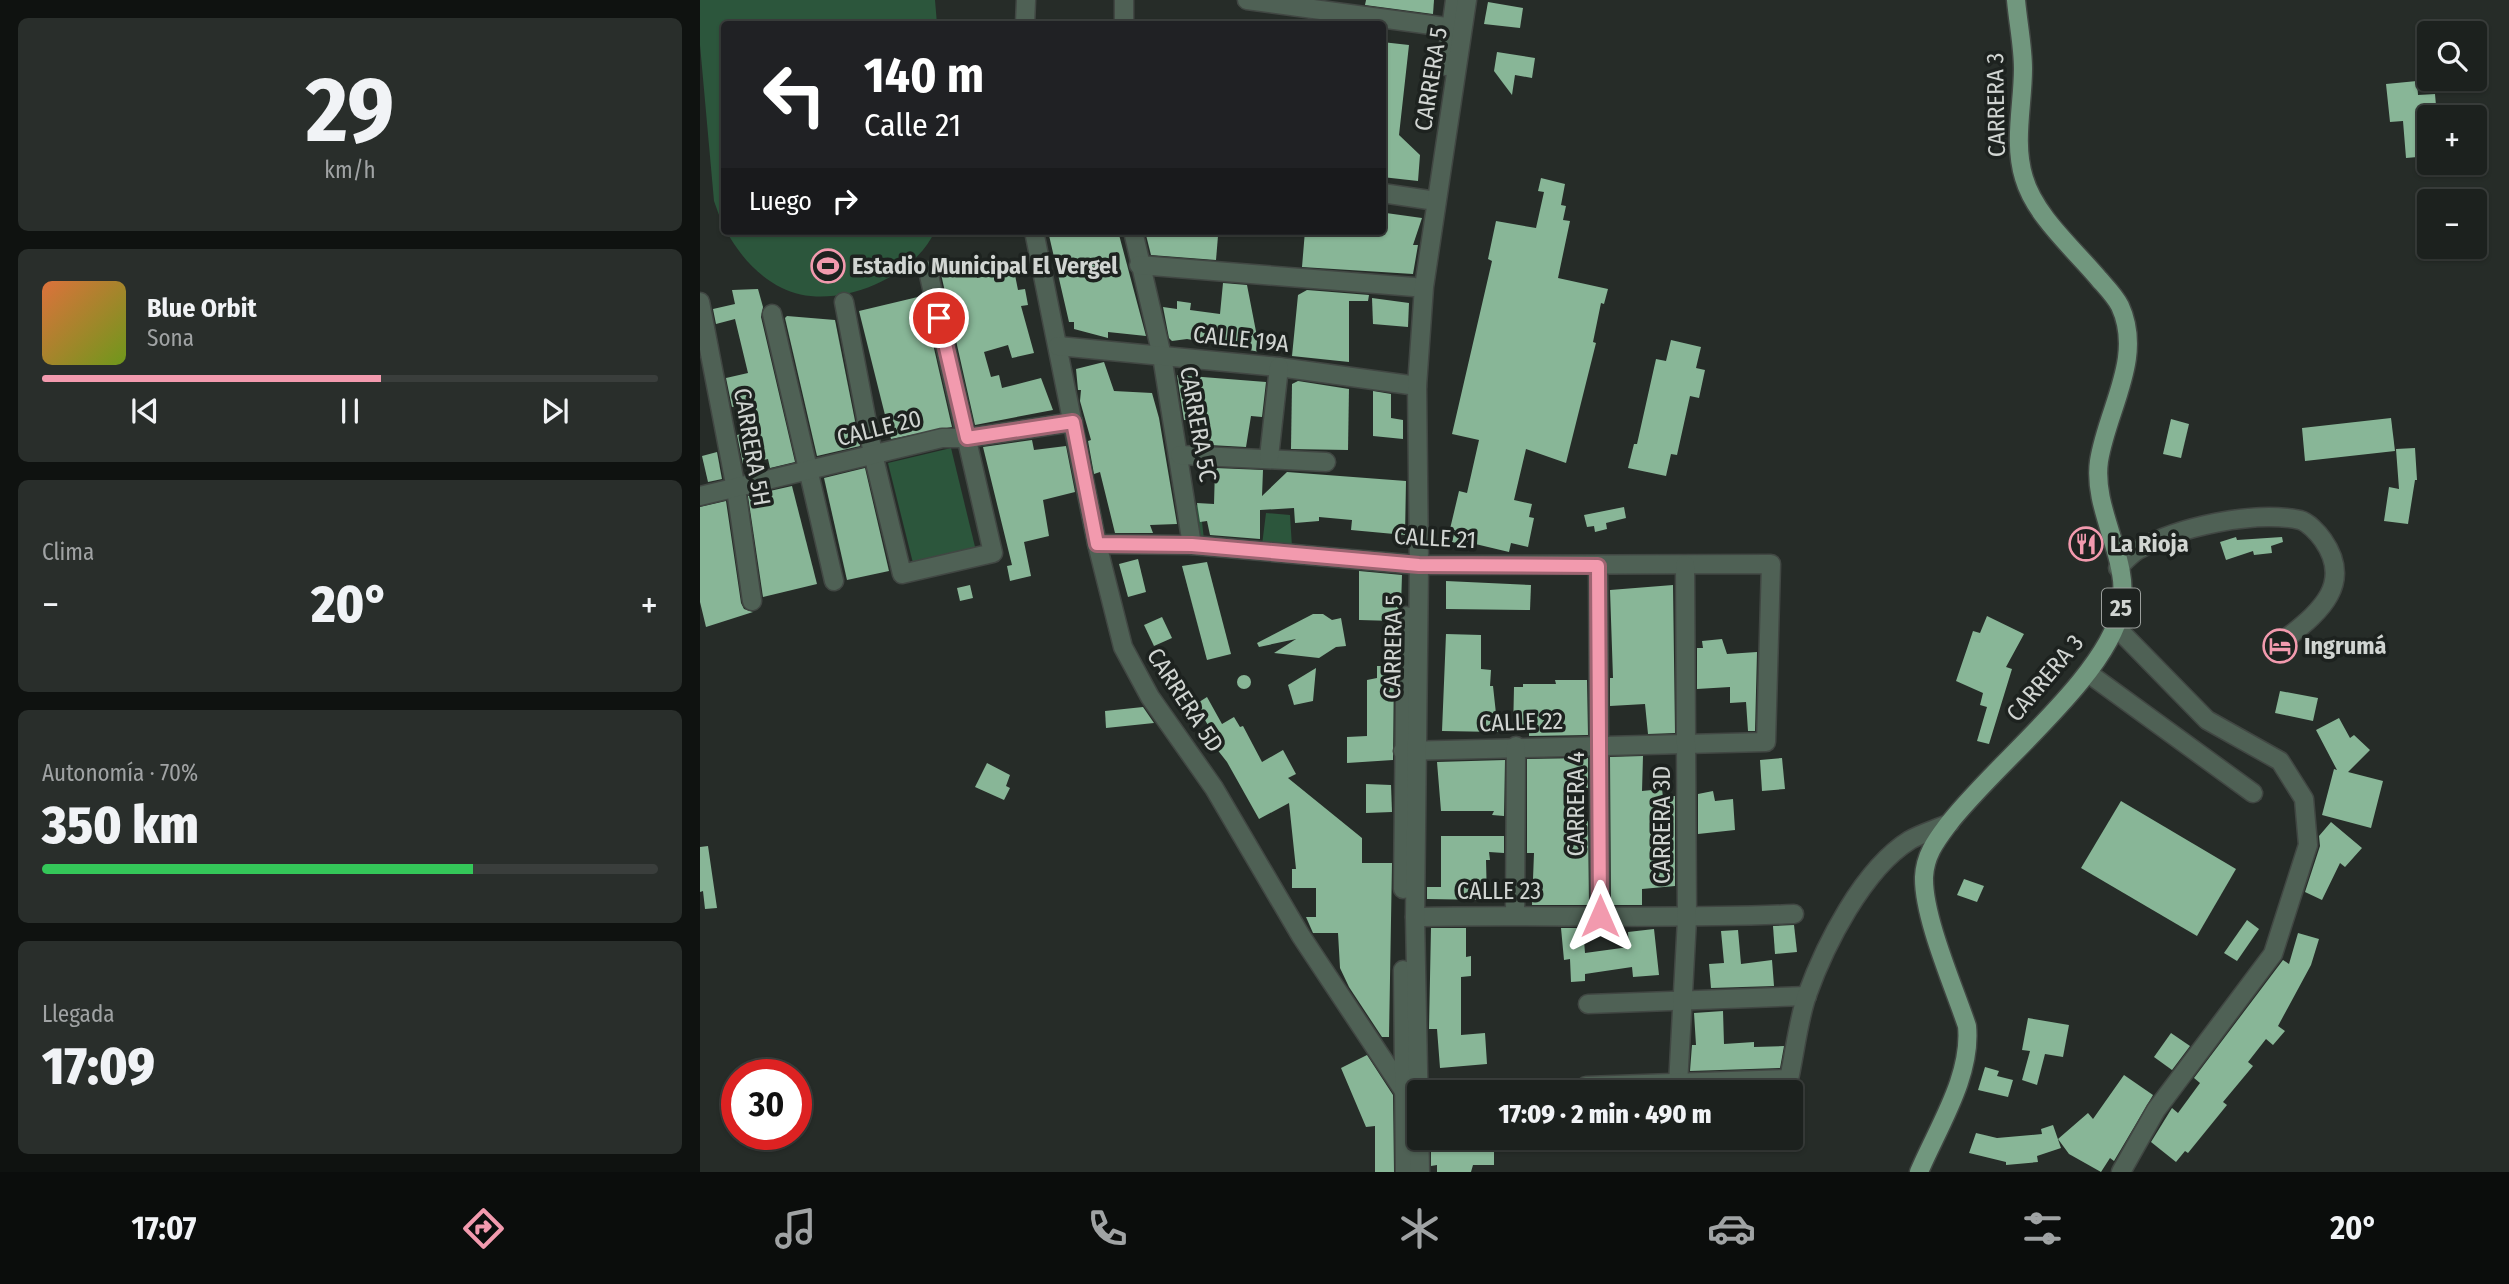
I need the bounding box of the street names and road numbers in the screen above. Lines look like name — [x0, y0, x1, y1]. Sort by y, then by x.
street label: CARRERA 5 — [1409, 25, 1453, 133]
street label: CARRERA 3 — [1981, 53, 2011, 157]
street label: CALLE 19A — [1192, 320, 1291, 358]
street label: CARRERA 5C — [1174, 364, 1222, 484]
street label: CARRERA 5H — [728, 386, 776, 508]
street label: CALLE 20 — [834, 404, 924, 452]
street label: CALLE 21 — [1393, 522, 1477, 554]
road number: 25 — [2102, 588, 2140, 628]
street label: CARRERA 5 — [1378, 594, 1408, 700]
street label: CARRERA 3 — [2001, 629, 2089, 727]
street label: CARRERA 5D — [1141, 643, 1229, 757]
street label: CALLE 22 — [1478, 707, 1564, 737]
street label: CARRERA 4 — [1562, 751, 1590, 857]
street label: CARRERA 3D — [1648, 766, 1676, 884]
street label: CALLE 23 — [1457, 877, 1541, 905]

